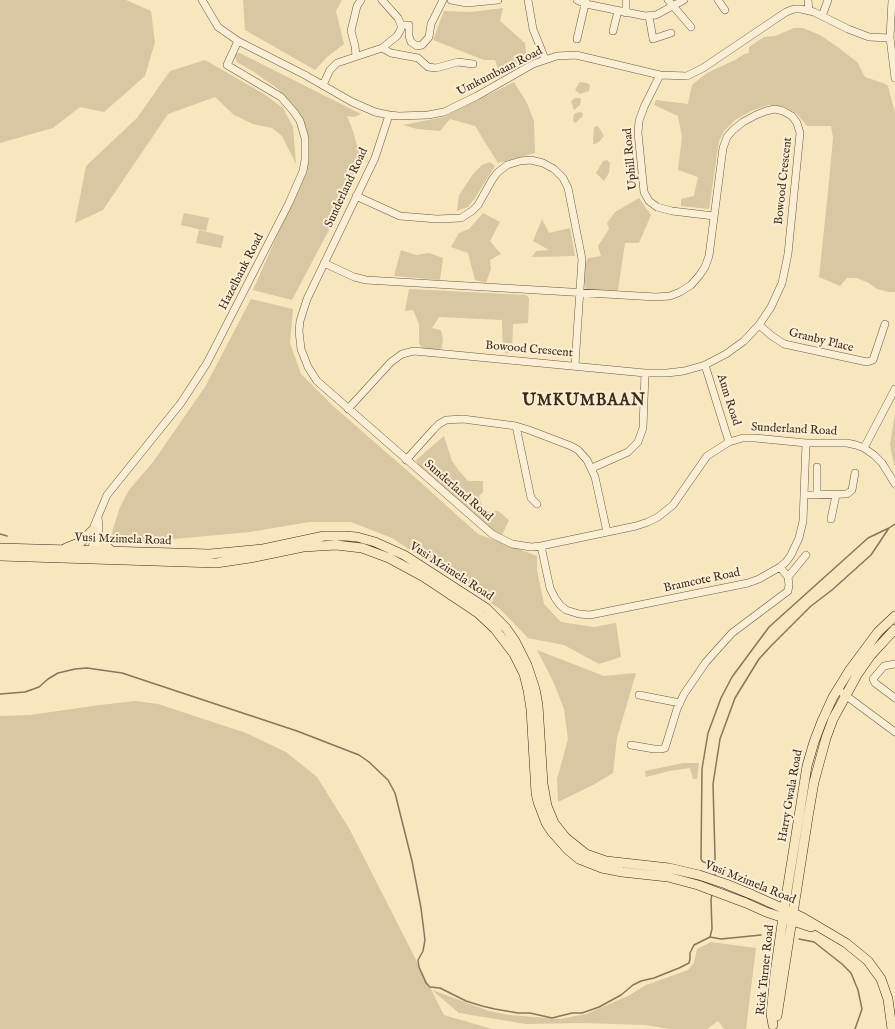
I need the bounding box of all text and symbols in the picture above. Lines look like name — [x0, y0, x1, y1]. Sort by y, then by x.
street label: Umkumbaan Road — [455, 44, 545, 100]
street label: Uphill Road — [621, 127, 641, 191]
street label: Bowood Crescent — [772, 137, 796, 225]
street label: Sunderland Road — [322, 146, 372, 230]
street label: Hazelbank Road — [217, 231, 267, 313]
street label: Granby Place — [787, 326, 855, 356]
street label: Bowood Crescent — [485, 339, 573, 361]
street label: Aum Road — [713, 372, 743, 428]
district label: UMKUMBAAN — [522, 392, 646, 412]
street label: Sunderland Road — [751, 421, 837, 439]
street label: Sunderland Road — [421, 457, 495, 525]
street label: Vusi Mzimela Road — [74, 531, 172, 549]
street label: Vusi Mzimela Road — [406, 540, 496, 604]
street label: Bramcote Road — [662, 566, 742, 596]
street label: Harry Gwala Road — [776, 749, 806, 843]
street label: Vusi Mzimela Road — [702, 858, 798, 908]
street label: Rick Turner Road — [754, 924, 778, 1016]

